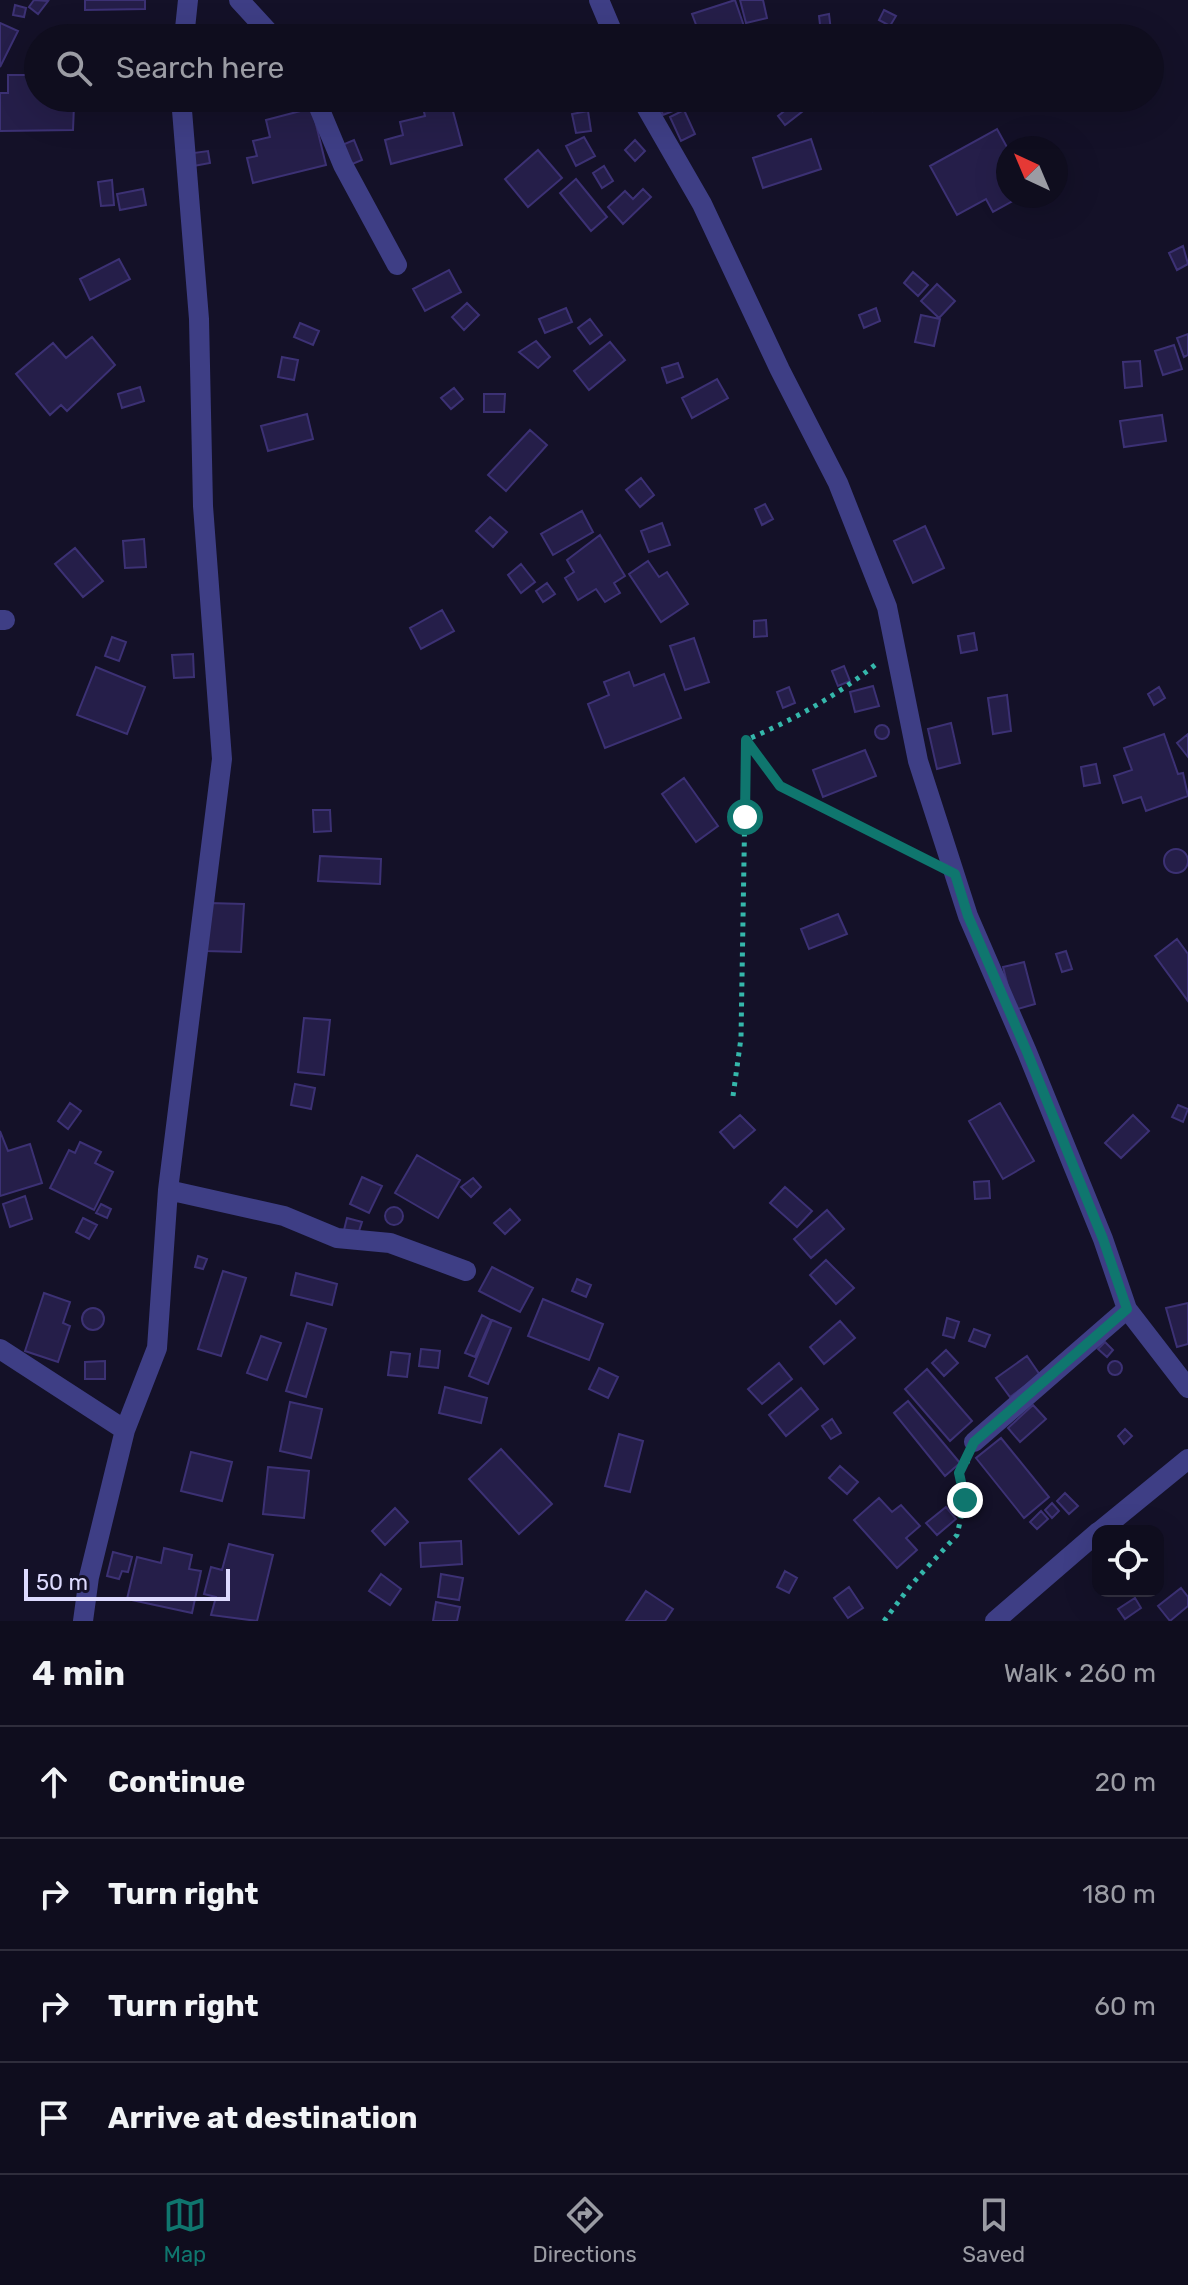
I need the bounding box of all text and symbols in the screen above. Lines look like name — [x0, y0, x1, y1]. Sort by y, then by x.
search box — [24, 24, 1164, 112]
icon: search — [52, 46, 96, 90]
text: Search here — [116, 50, 284, 86]
north arrow — [996, 136, 1068, 208]
route start — [727, 799, 763, 835]
route end — [947, 1482, 983, 1518]
map controls — [1092, 1525, 1164, 1597]
button: locate — [1092, 1525, 1164, 1597]
scale bar — [24, 1565, 230, 1601]
text: 50 m — [36, 1569, 88, 1596]
text: 4 min — [32, 1653, 125, 1694]
text: Walk · 260 m — [1004, 1658, 1156, 1689]
icon: ahead — [32, 1760, 76, 1804]
text: Continue — [108, 1764, 245, 1800]
text: 20 m — [1095, 1767, 1156, 1798]
icon: right — [32, 1872, 76, 1916]
text: Turn right — [108, 1876, 259, 1912]
text: 180 m — [1082, 1879, 1156, 1910]
icon: right — [32, 1984, 76, 2028]
text: Turn right — [108, 1988, 259, 2024]
text: 60 m — [1094, 1991, 1156, 2022]
icon: arrive — [32, 2096, 76, 2140]
text: Arrive at destination — [108, 2100, 418, 2136]
tab: Map — [163, 2193, 207, 2268]
tab: Directions — [532, 2193, 637, 2268]
tab: Saved — [962, 2193, 1025, 2268]

